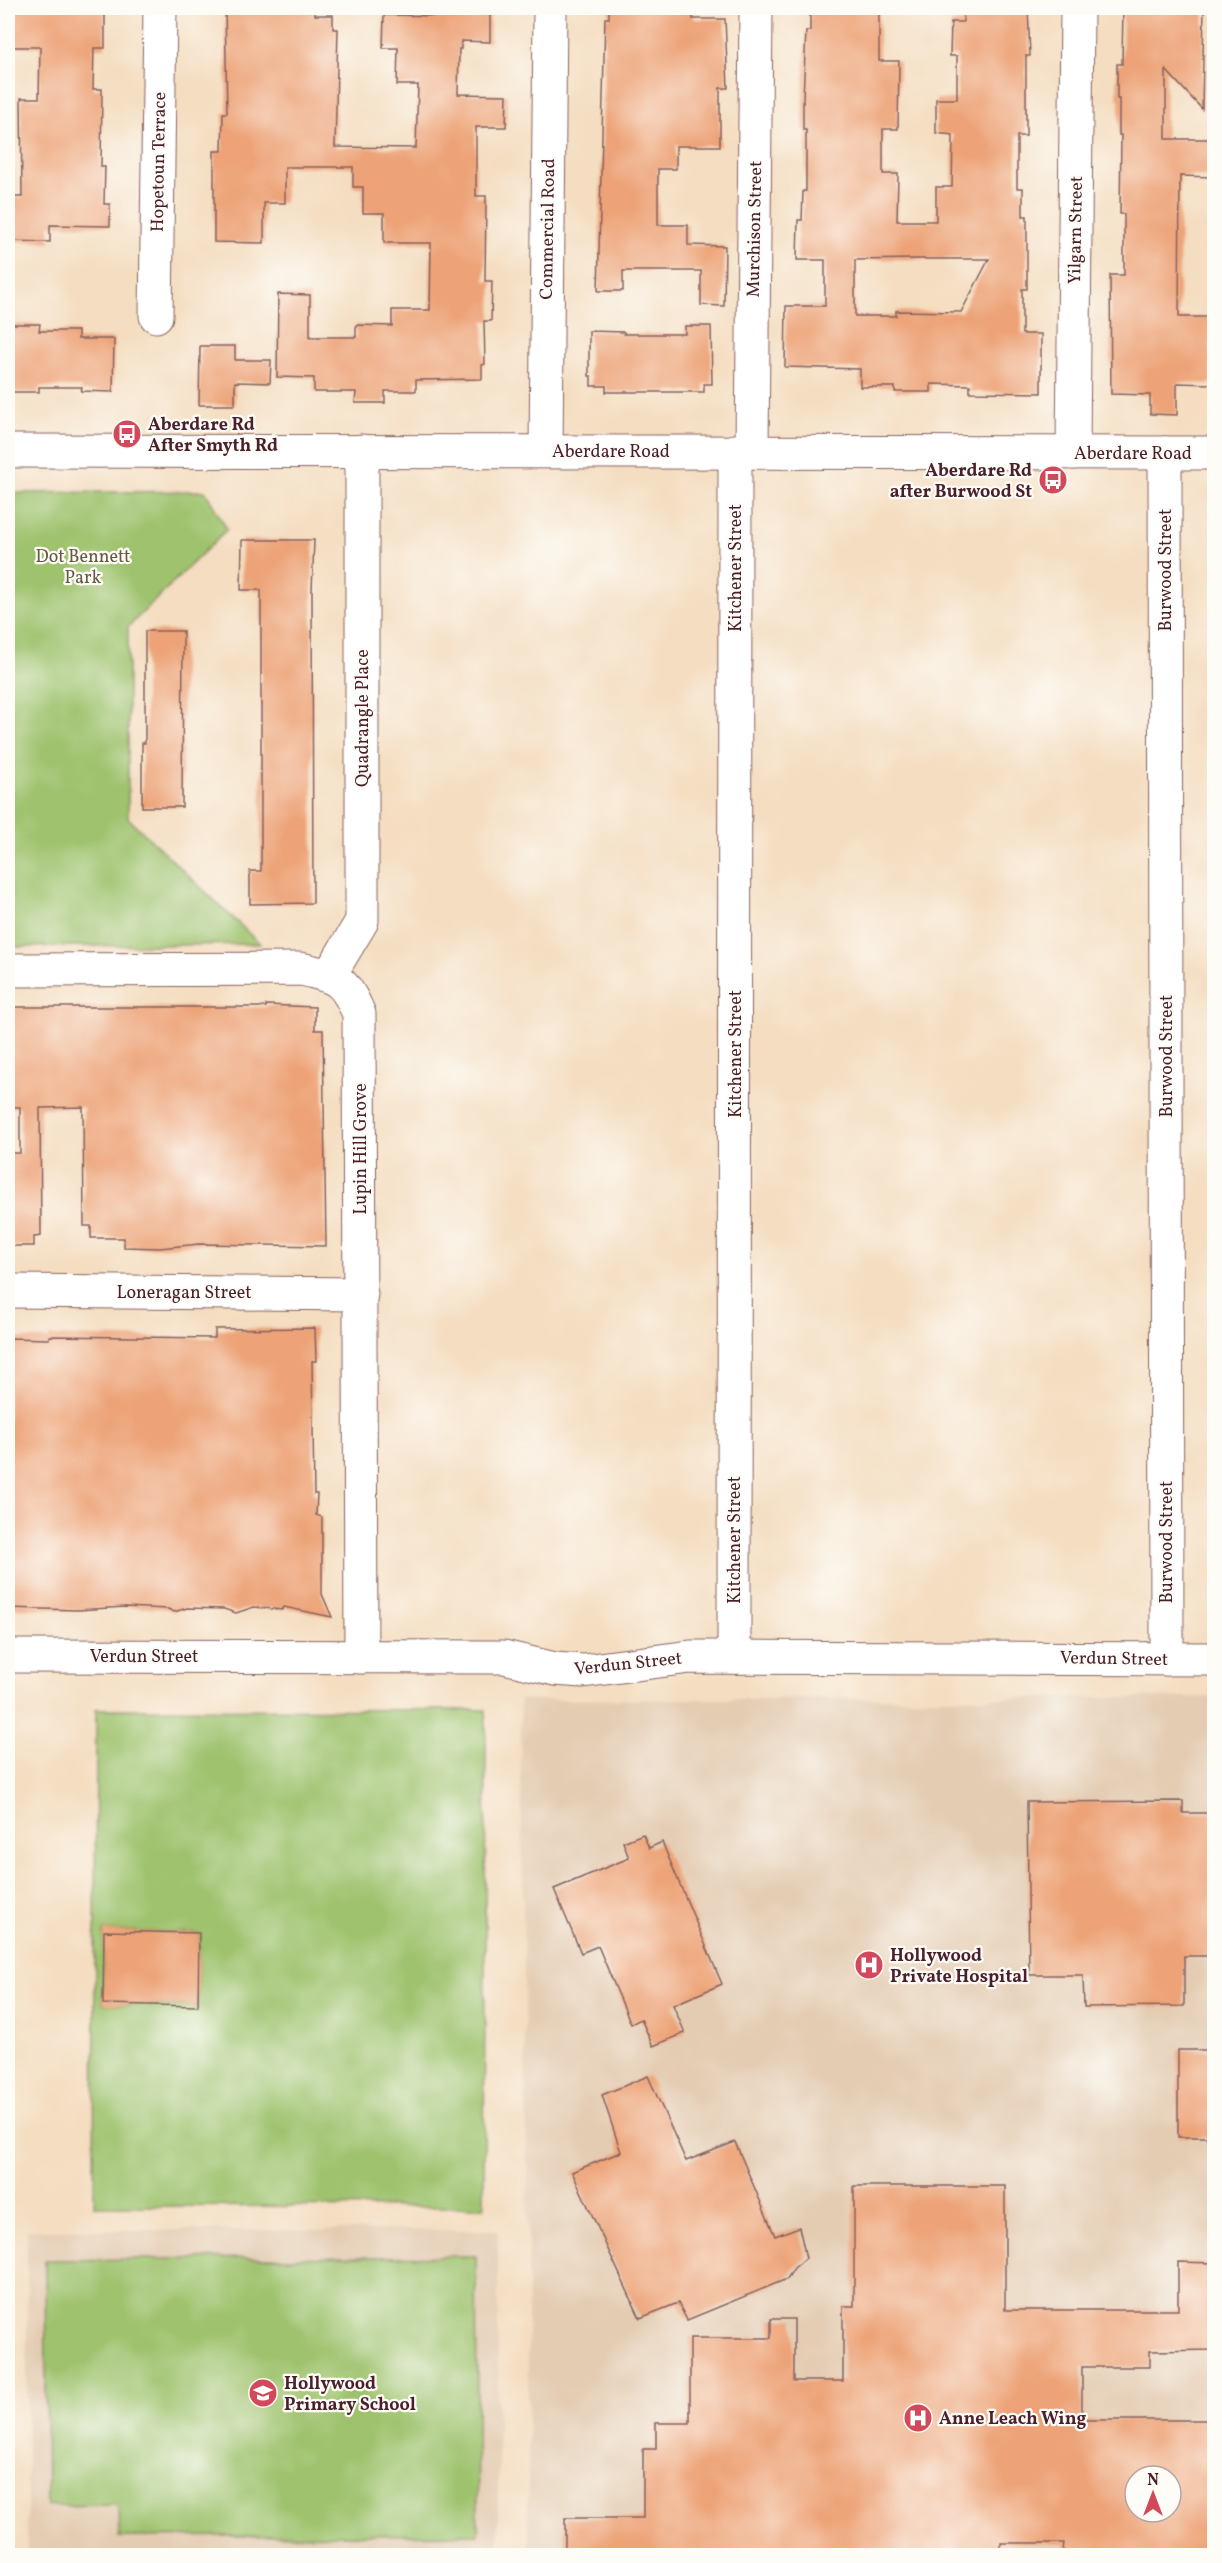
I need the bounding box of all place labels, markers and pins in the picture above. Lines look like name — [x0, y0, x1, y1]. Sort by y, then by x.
place label: Aberdare Rd After Smyth Rd — [148, 413, 278, 459]
bus stop icon: Aberdare Rd After Smyth Rd — [111, 418, 143, 450]
place label: Aberdare Rd after Burwood St — [890, 459, 1032, 505]
bus stop icon: Aberdare Rd after Burwood St — [1037, 464, 1069, 496]
place label: Hollywood Private Hospital — [890, 1944, 1028, 1990]
hospital icon: Hollywood Private Hospital — [853, 1949, 885, 1981]
place label: Hollywood Primary School — [284, 2372, 416, 2418]
school or university icon: Hollywood Primary School — [247, 2377, 279, 2409]
hospital icon: Anne Leach Wing — [902, 2402, 934, 2434]
place label: Anne Leach Wing — [939, 2407, 1087, 2432]

